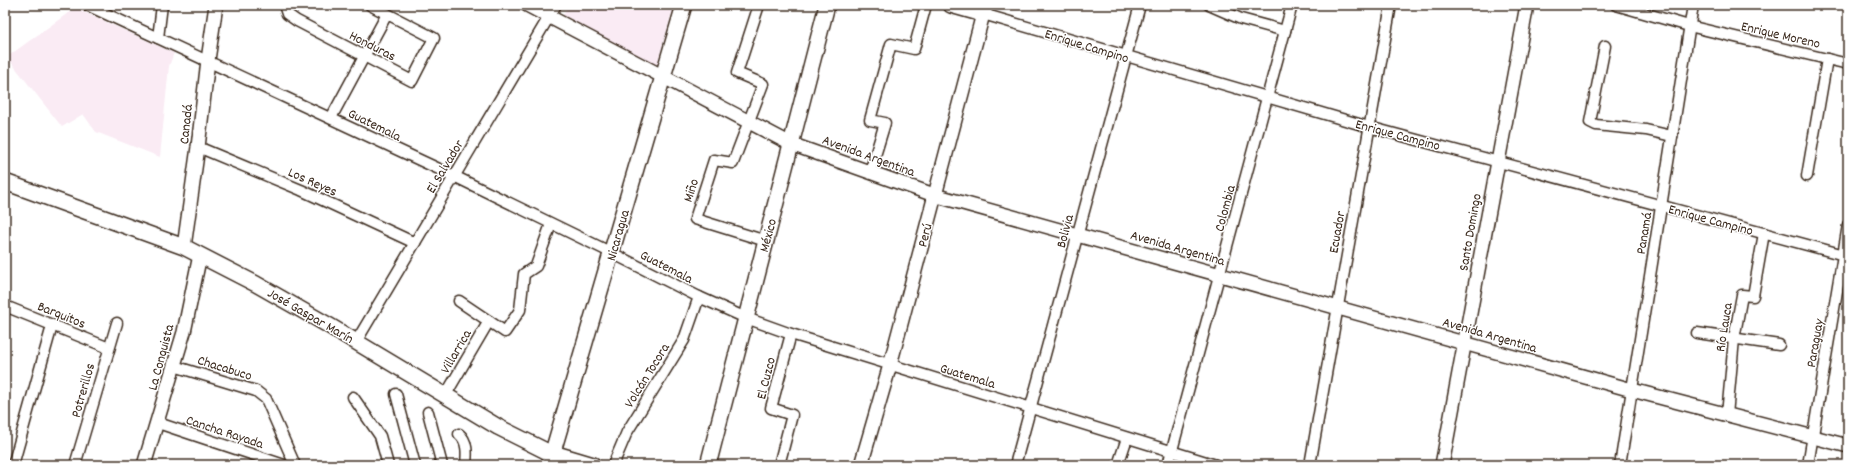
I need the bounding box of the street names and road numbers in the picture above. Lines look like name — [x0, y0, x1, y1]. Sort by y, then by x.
street label: Enrique Moreno — [1739, 17, 1822, 55]
street label: Enrique Campino — [1042, 25, 1131, 69]
street label: Honduras — [345, 26, 399, 67]
street label: Canadá — [175, 103, 199, 145]
street label: Guatemala — [344, 104, 405, 147]
street label: Enrique Campino — [1353, 115, 1442, 157]
street label: Avenida Argentina — [819, 131, 918, 183]
street label: El Salvador — [422, 136, 470, 198]
street label: Los Reyes — [284, 163, 340, 203]
street label: Miño — [679, 176, 705, 205]
street label: Colombia — [1210, 183, 1242, 234]
street label: Santo Domingo — [1454, 192, 1488, 273]
street label: Enrique Campino — [1666, 200, 1755, 242]
street label: Nicaragua — [602, 207, 636, 263]
street label: Ecuador — [1324, 209, 1352, 255]
street label: Panamá — [1632, 211, 1658, 256]
street label: Bolivia — [1052, 212, 1080, 250]
street label: México — [755, 217, 783, 254]
street label: Perú — [913, 222, 939, 249]
street label: Avenida Argentina — [1128, 226, 1227, 272]
street label: Guatemala — [636, 246, 696, 290]
street label: José Gaspar Marín — [263, 284, 357, 349]
street label: Barquitos — [34, 297, 89, 335]
street label: Río Lauca — [1711, 301, 1739, 353]
street label: Avenida Argentina — [1440, 313, 1539, 359]
street label: Paraguay — [1802, 317, 1830, 369]
street label: La Conquista — [144, 322, 180, 393]
street label: Villarrica — [436, 326, 478, 378]
street label: Volcán Tocora — [620, 340, 676, 412]
street label: Chacabuco — [195, 351, 254, 387]
street label: El Cuzco — [752, 355, 782, 402]
street label: Guatemala — [937, 359, 998, 395]
street label: Potrerillos — [67, 361, 101, 420]
street label: Cancha Rayada — [183, 411, 266, 455]

